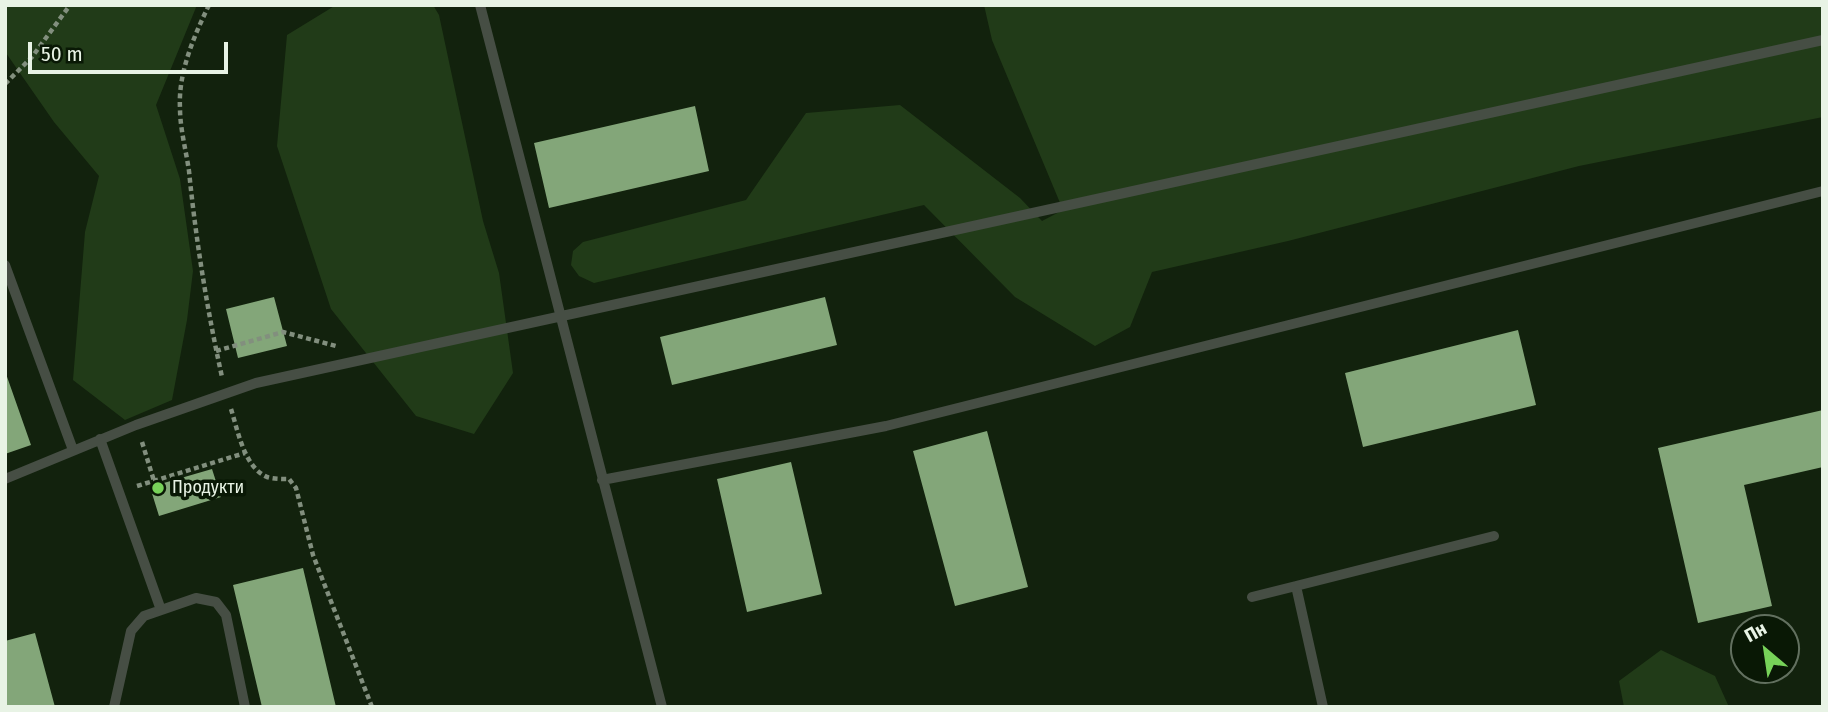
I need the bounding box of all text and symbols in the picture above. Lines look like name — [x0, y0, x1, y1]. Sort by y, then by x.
scale bar — [32, 28, 231, 72]
text: 50 m — [41, 41, 83, 67]
place label: Продукти — [172, 477, 244, 499]
marker: Продукти — [150, 480, 166, 496]
north arrow — [1730, 614, 1800, 684]
text: Пн — [1741, 617, 1771, 647]

